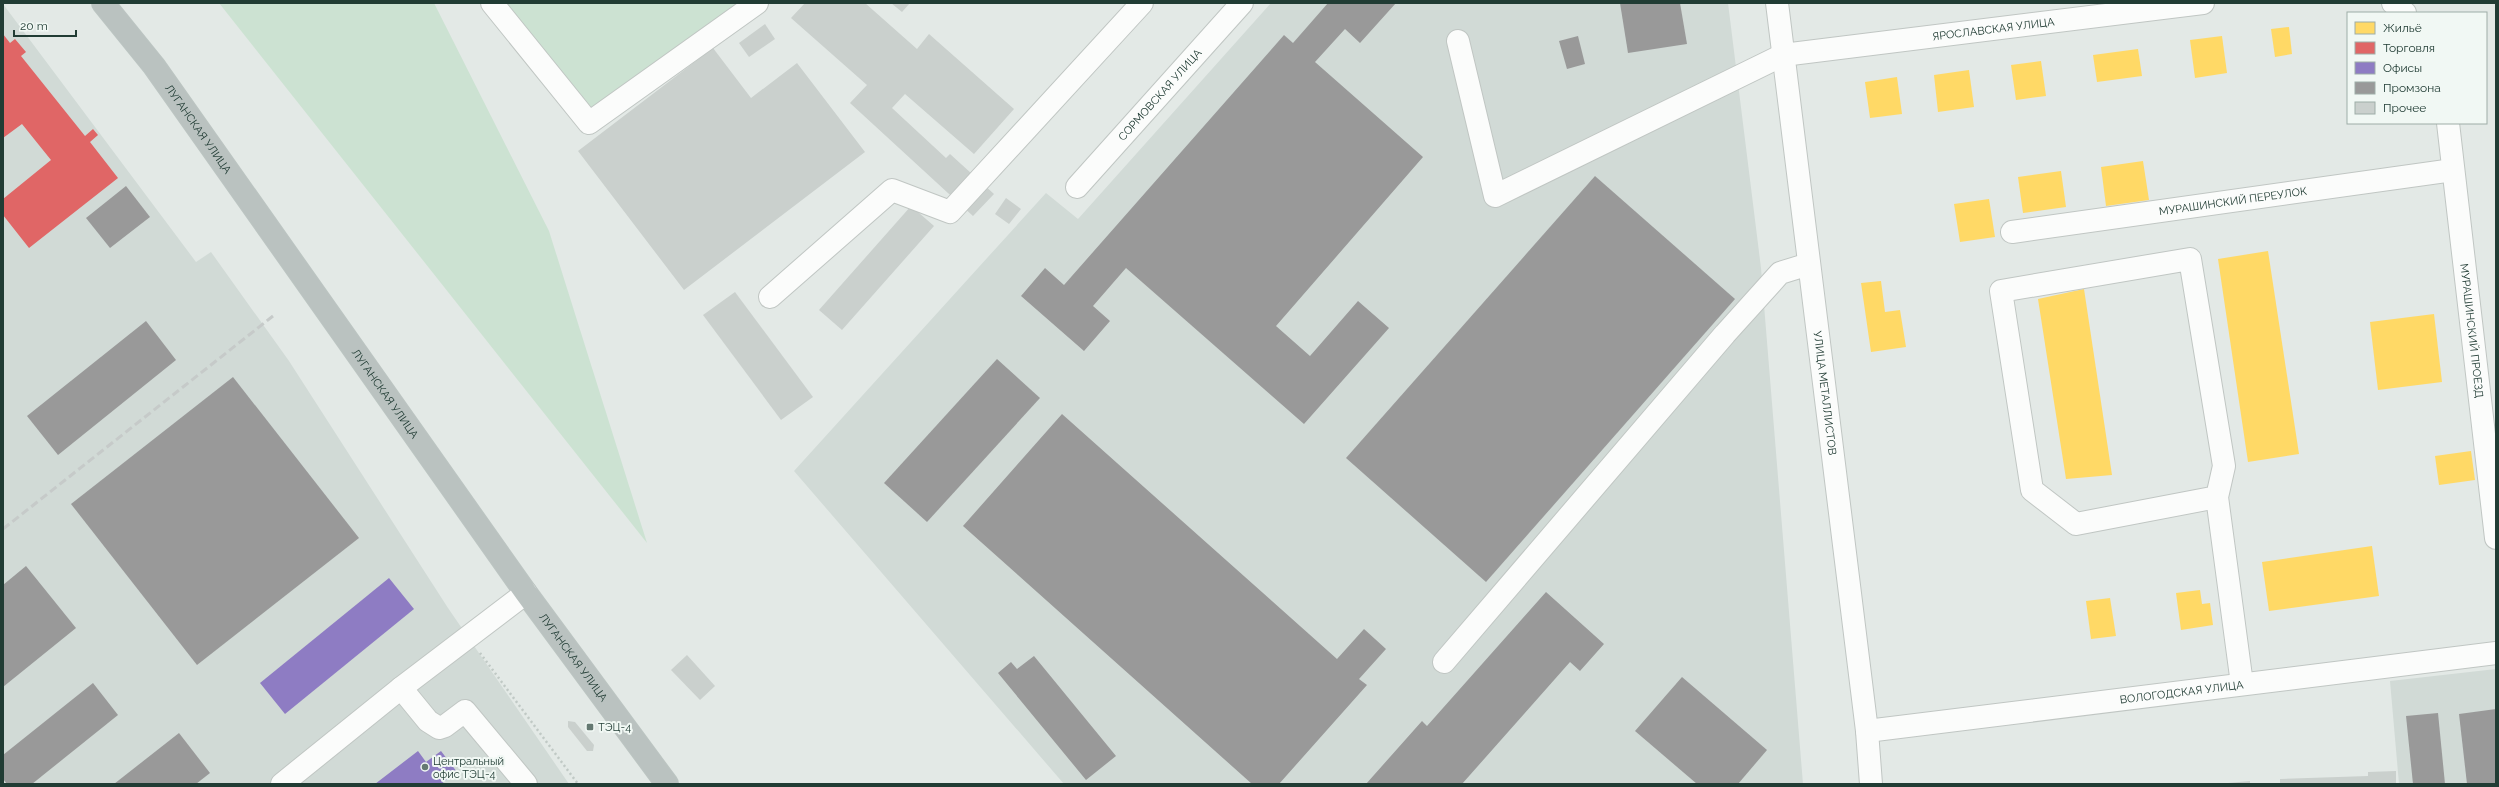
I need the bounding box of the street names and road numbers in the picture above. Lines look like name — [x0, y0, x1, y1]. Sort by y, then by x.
street label: ЯРОСЛАВСКАЯ УЛИЦА — [1932, 15, 2056, 43]
street label: СОРМОВСКАЯ УЛИЦА — [1115, 46, 1204, 143]
street label: ЛУГАНСКАЯ УЛИЦА — [162, 82, 235, 177]
street label: МУРАШИНСКИЙ ПЕРЕУЛОК — [2158, 184, 2308, 218]
street label: МУРАШИНСКИЙ ПРОЕЗД — [2458, 263, 2486, 398]
street label: УЛИЦА МЕТАЛЛИСТОВ — [1811, 330, 1839, 456]
street label: ЛУГАНСКАЯ УЛИЦА — [349, 346, 422, 441]
street label: ЛУГАНСКАЯ УЛИЦА — [537, 611, 611, 704]
street label: ВОЛОГОДСКАЯ УЛИЦА — [2119, 678, 2245, 706]

